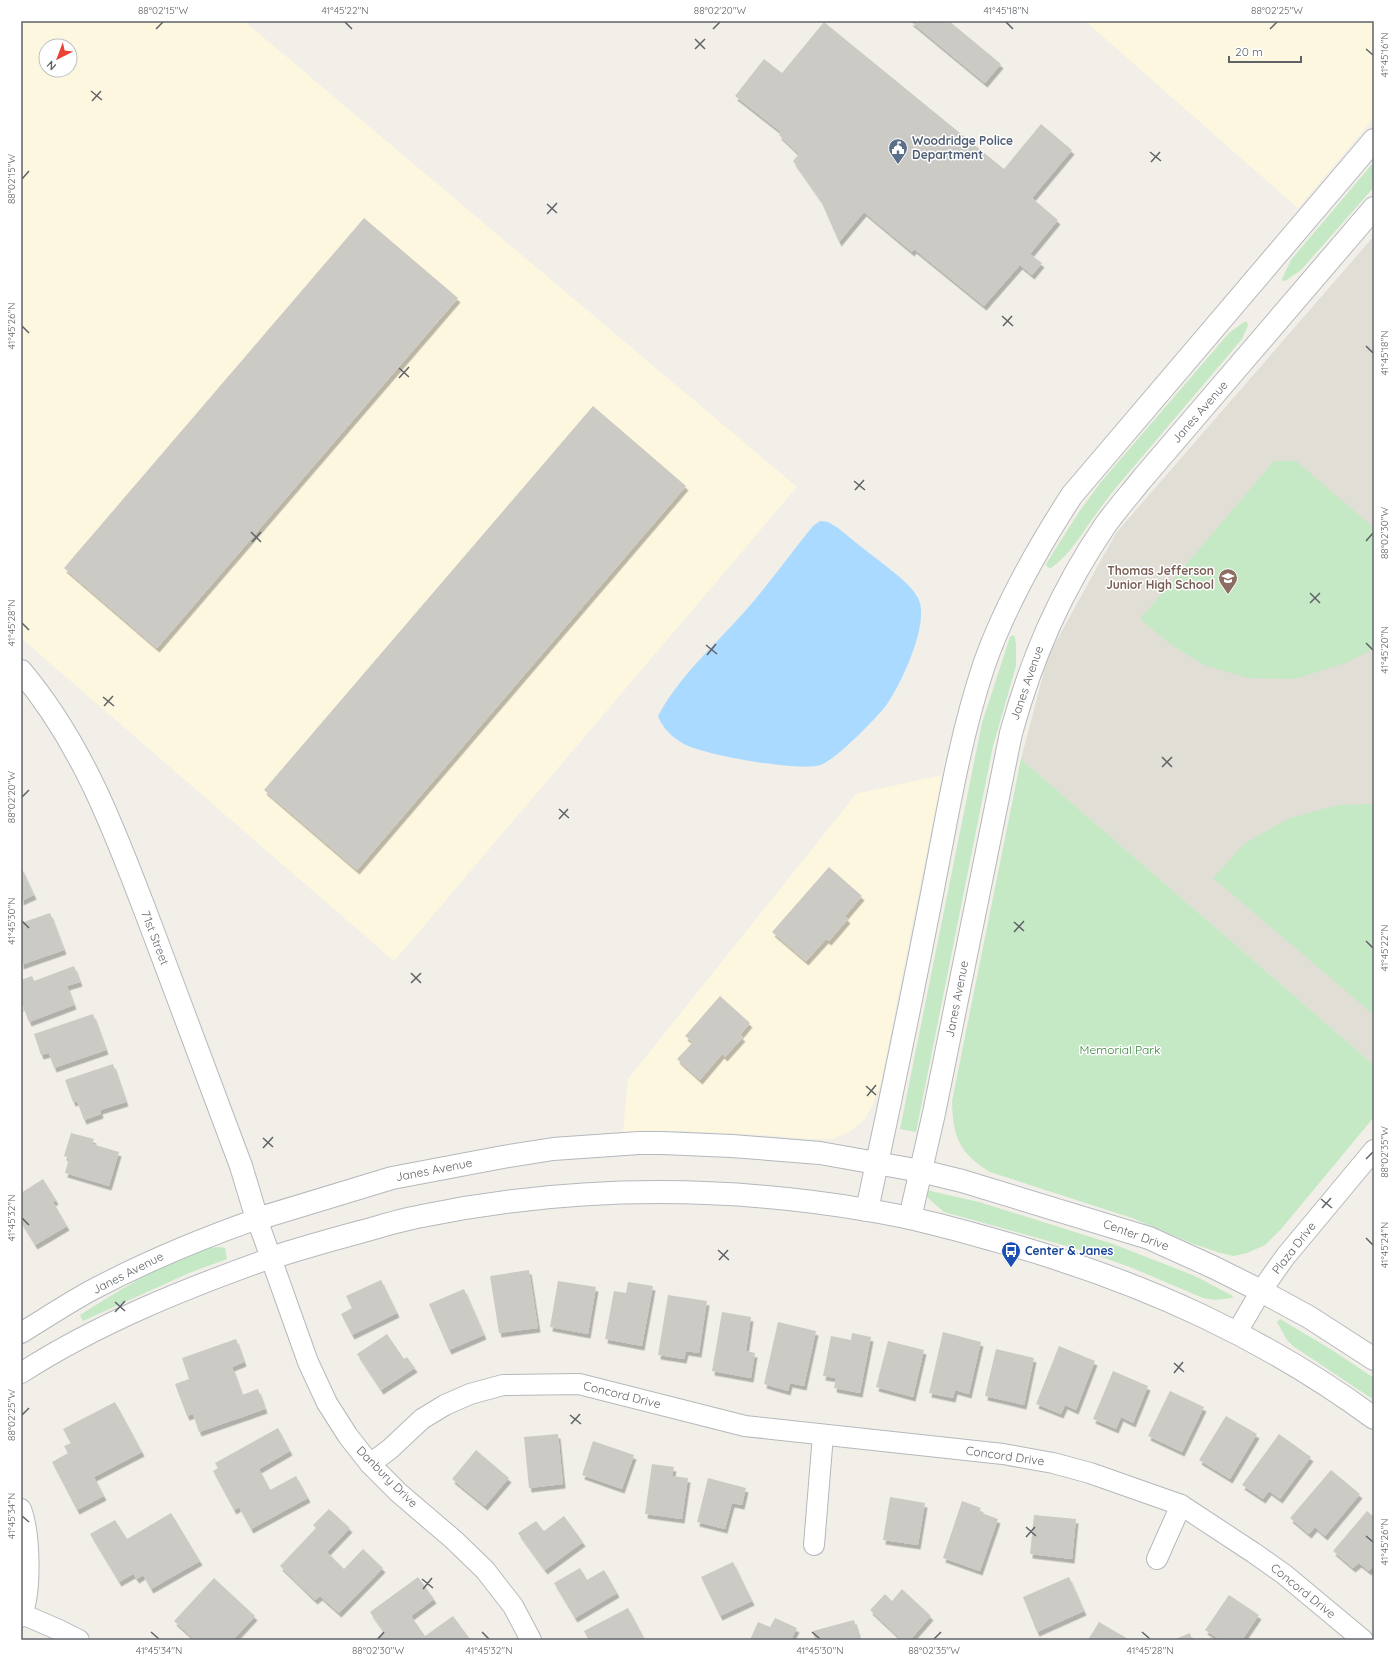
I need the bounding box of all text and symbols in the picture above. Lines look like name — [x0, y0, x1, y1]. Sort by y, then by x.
text: 88°02'15"W — [138, 4, 188, 17]
text: 41°45'22"N — [321, 4, 369, 17]
text: 88°02'20"W — [694, 4, 747, 17]
text: 41°45'18"N — [983, 4, 1029, 17]
text: 88°02'25"W — [1251, 4, 1303, 17]
text: 41°45'16"N — [1378, 32, 1391, 78]
north arrow — [38, 38, 78, 78]
scale bar — [1229, 38, 1301, 64]
text: 20 m — [1235, 44, 1263, 59]
text: N — [44, 58, 59, 73]
place label: Woodridge Police Department — [912, 133, 1013, 162]
public building icon: Woodridge Police Department — [887, 137, 909, 165]
text: 88°02'15"W — [5, 154, 18, 204]
text: 41°45'26"N — [5, 303, 18, 349]
text: 41°45'18"N — [1378, 330, 1391, 376]
street label: Janes Avenue — [1168, 377, 1231, 446]
text: 88°02'30"W — [1378, 507, 1391, 559]
place label: Thomas Jefferson Junior High School — [1106, 563, 1214, 592]
school or university icon: Thomas Jefferson Junior High School — [1217, 567, 1239, 595]
text: 41°45'28"N — [5, 600, 18, 647]
text: 41°45'20"N — [1378, 626, 1391, 674]
street label: Janes Avenue — [1007, 643, 1046, 722]
text: 88°02'20"W — [5, 770, 18, 823]
text: 41°45'30"N — [5, 897, 18, 945]
street label: 71st Street — [138, 909, 173, 967]
text: 41°45'22"N — [1378, 924, 1391, 972]
street label: Janes Avenue — [942, 959, 971, 1039]
park label: Memorial Park — [1080, 1042, 1160, 1057]
text: 88°02'35"W — [1378, 1126, 1391, 1178]
street label: Janes Avenue — [394, 1155, 474, 1184]
text: 41°45'32"N — [5, 1195, 18, 1241]
street label: Center Drive — [1101, 1216, 1171, 1253]
street label: Plaza Drive — [1268, 1218, 1319, 1277]
text: 41°45'24"N — [1378, 1222, 1391, 1268]
bus stop icon: Center & Janes — [1000, 1240, 1022, 1268]
place label: Center & Janes — [1025, 1243, 1114, 1258]
street label: Janes Avenue — [90, 1248, 166, 1297]
street label: Concord Drive — [582, 1378, 663, 1411]
text: 88°02'25"W — [5, 1389, 18, 1441]
street label: Danbury Drive — [354, 1443, 421, 1511]
street label: Concord Drive — [965, 1443, 1046, 1468]
text: 41°45'34"N — [5, 1493, 18, 1539]
text: 41°45'26"N — [1378, 1519, 1391, 1565]
street label: Concord Drive — [1268, 1560, 1339, 1622]
text: 41°45'34"N — [136, 1644, 182, 1657]
text: 88°02'30"W — [352, 1644, 404, 1657]
text: 41°45'32"N — [466, 1644, 512, 1657]
text: 41°45'30"N — [796, 1644, 844, 1657]
text: 88°02'35"W — [908, 1644, 960, 1657]
text: 41°45'28"N — [1127, 1644, 1174, 1657]

